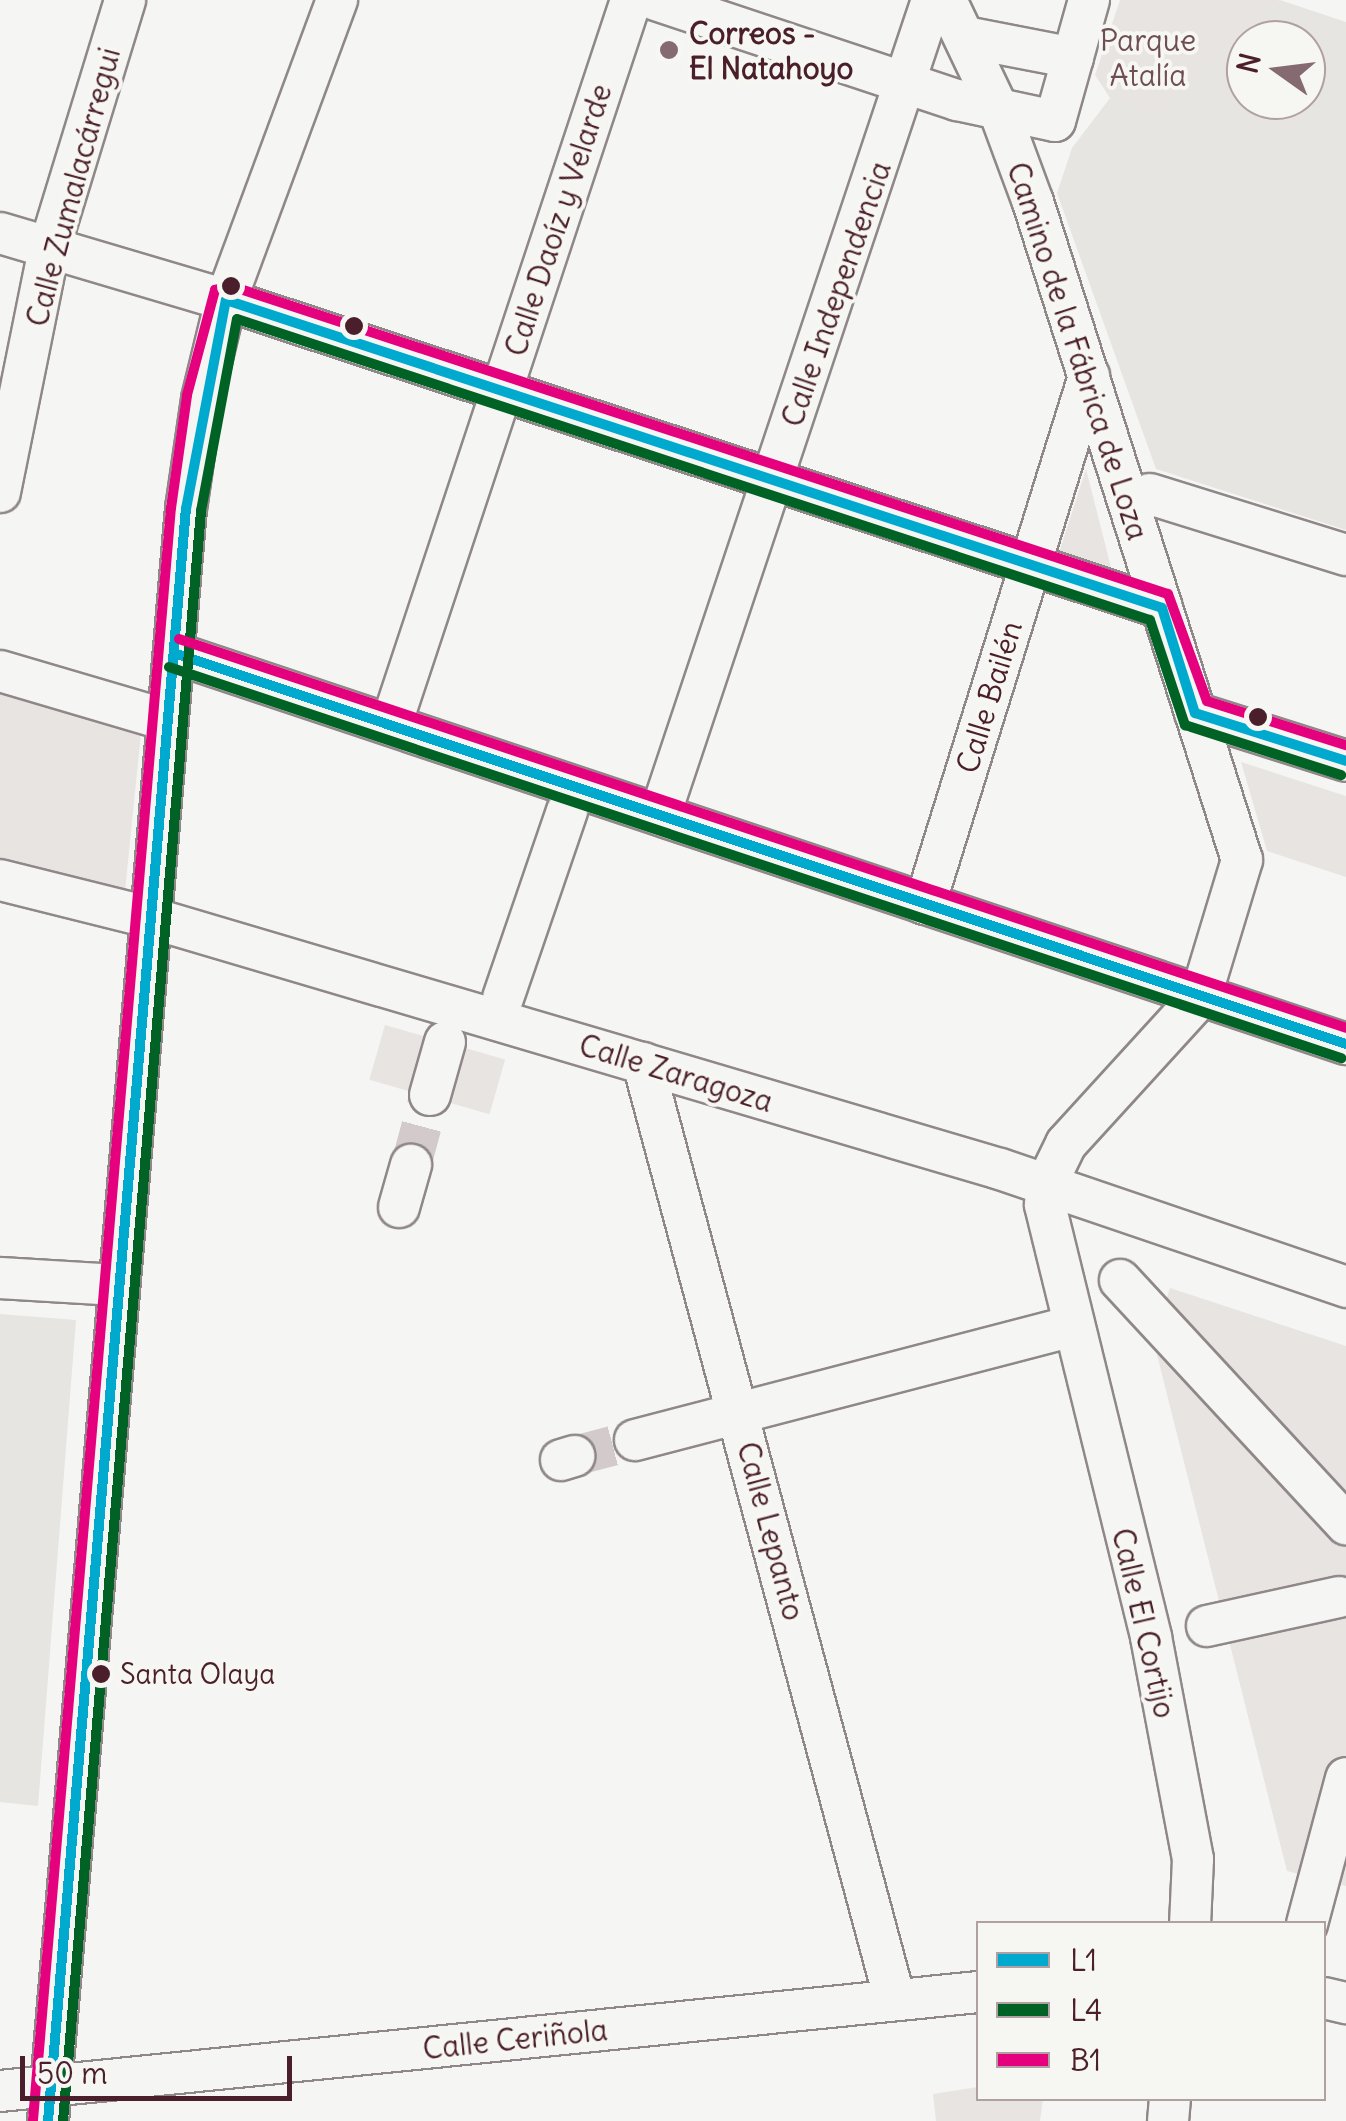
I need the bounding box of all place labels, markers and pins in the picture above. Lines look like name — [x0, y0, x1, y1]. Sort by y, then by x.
place label: Correos - El Natahoyo — [689, 15, 853, 86]
marker: Correos - El Natahoyo — [658, 39, 680, 61]
unlabelled marker — [221, 276, 241, 296]
unlabelled marker — [344, 316, 364, 336]
unlabelled marker — [1248, 707, 1268, 727]
place label: Santa Olaya — [120, 1657, 275, 1691]
marker: Santa Olaya — [91, 1664, 111, 1684]

